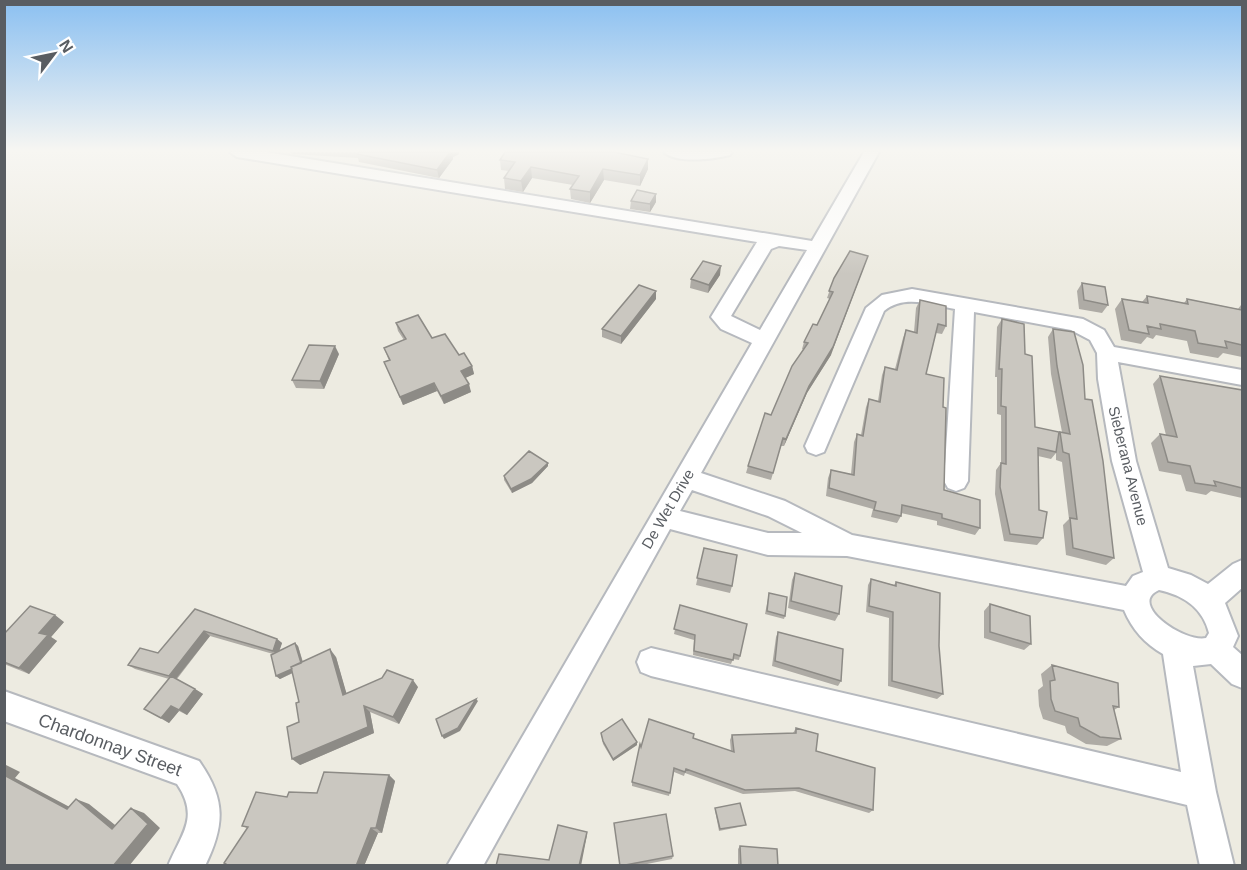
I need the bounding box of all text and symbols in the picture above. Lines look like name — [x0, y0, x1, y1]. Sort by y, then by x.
north arrow — [24, 24, 84, 84]
text: N — [56, 37, 77, 56]
street label: Sieberana Avenue — [1105, 404, 1152, 527]
street label: De Wet Drive — [638, 466, 697, 552]
street label: Chardonnay Street — [36, 710, 184, 780]

